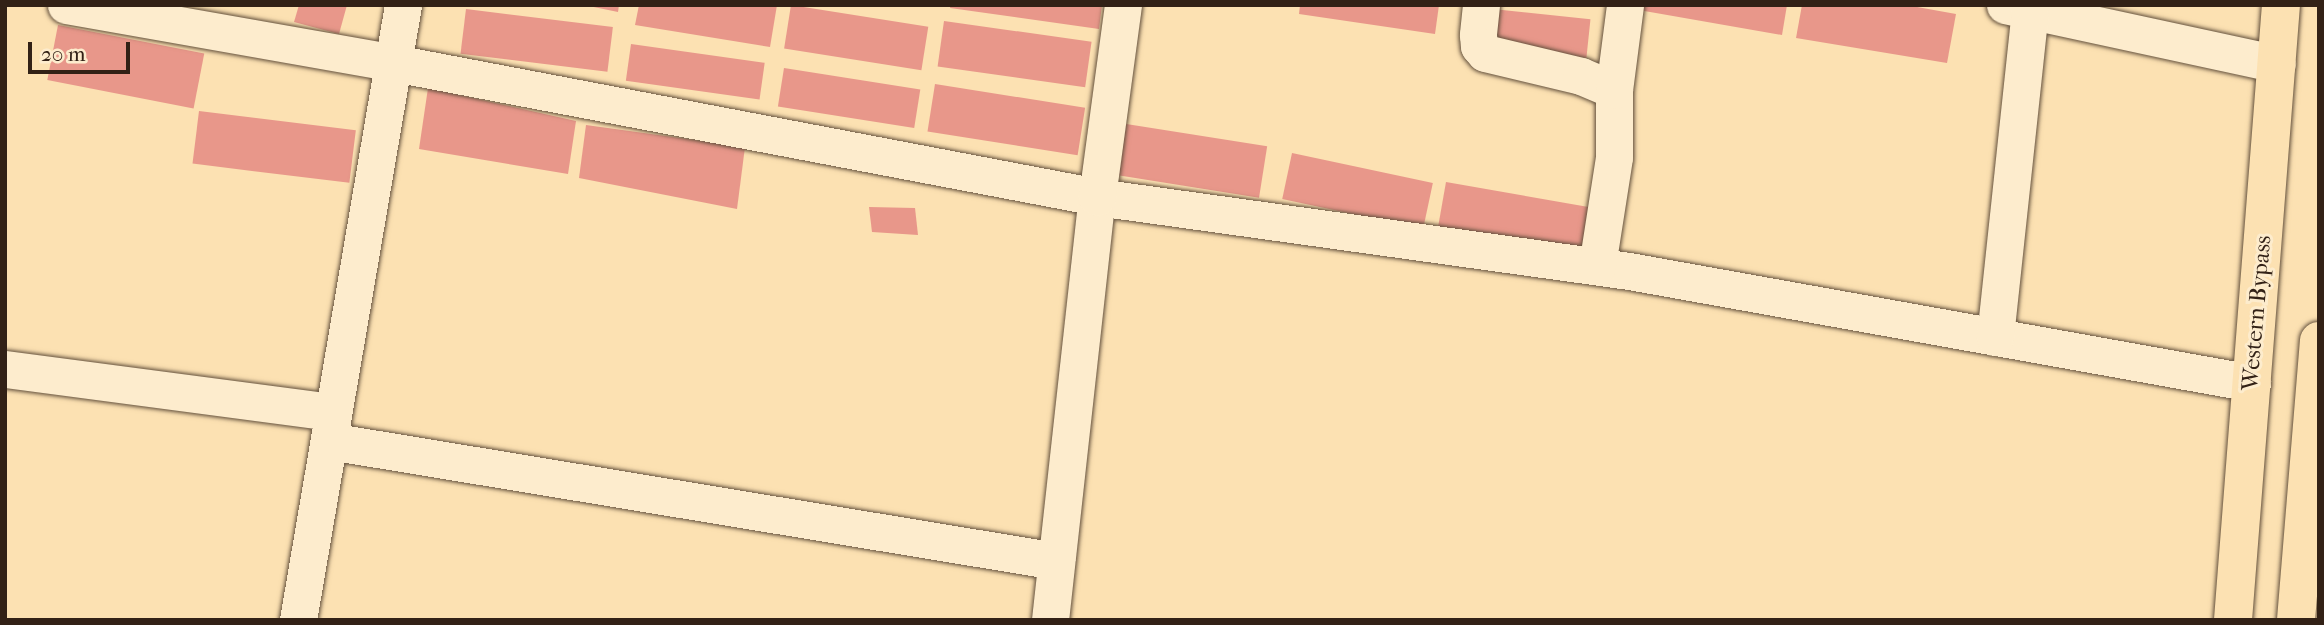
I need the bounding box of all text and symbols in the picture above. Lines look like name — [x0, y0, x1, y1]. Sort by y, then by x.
scale bar — [32, 28, 133, 72]
text: 20 m — [41, 42, 85, 66]
street label: Western Bypass — [2236, 234, 2278, 392]

